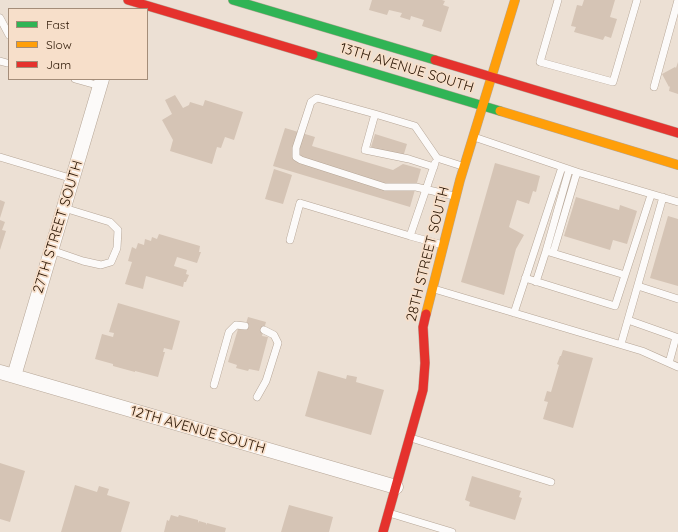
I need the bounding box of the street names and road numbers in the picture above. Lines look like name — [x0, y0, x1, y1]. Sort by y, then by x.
street label: 13TH AVENUE SOUTH — [338, 40, 476, 96]
street label: 27TH STREET SOUTH — [30, 159, 86, 295]
street label: 28TH STREET SOUTH — [403, 185, 453, 323]
street label: 12TH AVENUE SOUTH — [129, 403, 267, 457]

